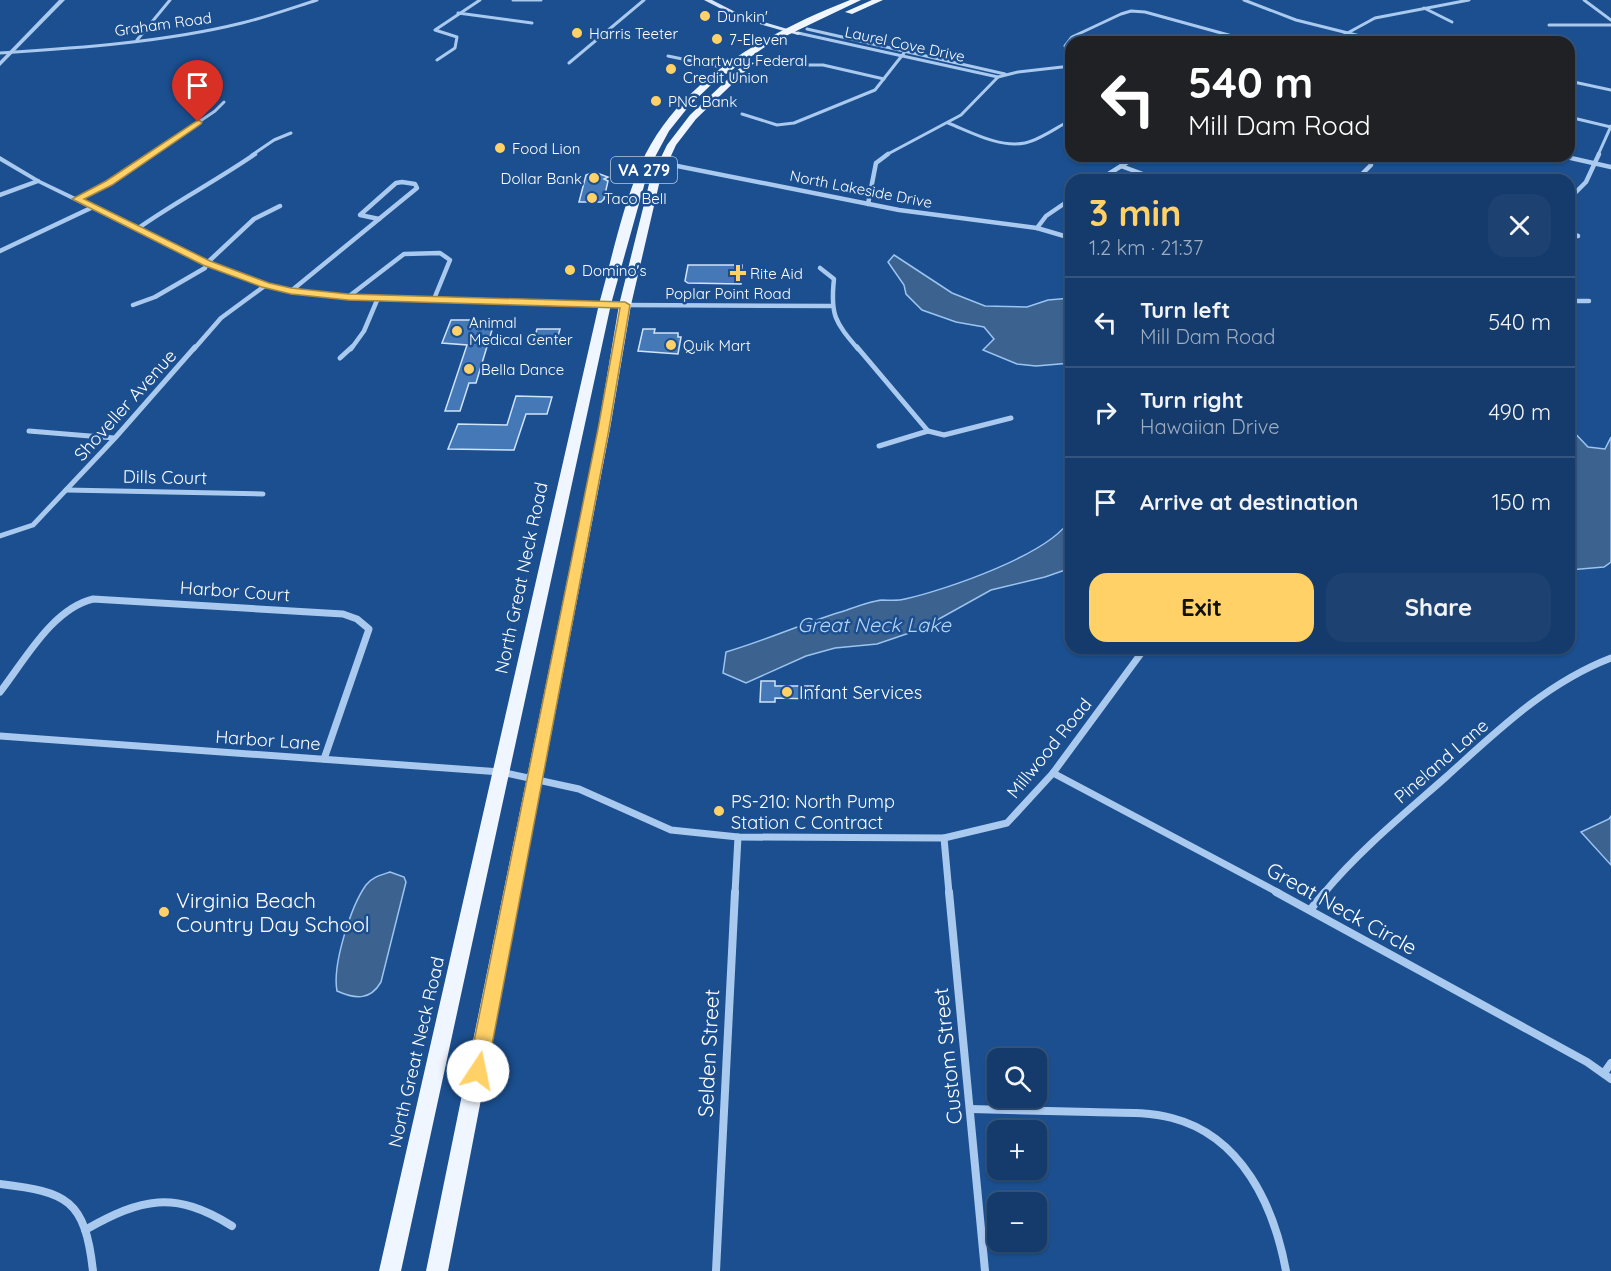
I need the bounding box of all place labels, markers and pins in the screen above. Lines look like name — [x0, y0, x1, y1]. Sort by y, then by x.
place label: Dunkin' — [717, 7, 768, 26]
marker: Dunkin' — [698, 9, 712, 23]
place label: Harris Teeter — [589, 24, 678, 43]
marker: Harris Teeter — [570, 26, 584, 40]
place label: 7-Eleven — [729, 30, 788, 49]
marker: 7-Eleven — [710, 32, 724, 46]
place label: Chartway Federal Credit Union — [683, 51, 807, 87]
pin — [172, 60, 223, 122]
marker: Chartway Federal Credit Union — [664, 62, 678, 76]
place label: PNC Bank — [668, 92, 737, 111]
marker: PNC Bank — [649, 94, 663, 108]
place label: Food Lion — [512, 139, 581, 158]
marker: Food Lion — [493, 141, 507, 155]
place label: Dollar Bank — [501, 169, 582, 188]
marker: Dollar Bank — [587, 171, 601, 185]
place label: Taco Bell — [604, 189, 667, 208]
marker: Taco Bell — [585, 191, 599, 205]
place label: Domino's — [582, 261, 647, 280]
marker: Domino's — [563, 263, 577, 277]
place label: Rite Aid — [750, 264, 803, 283]
marker: Rite Aid — [731, 266, 745, 280]
place label: Animal Medical Center — [469, 313, 573, 349]
marker: Animal Medical Center — [450, 324, 464, 338]
place label: Quik Mart — [683, 336, 751, 355]
marker: Quik Mart — [664, 338, 678, 352]
place label: Bella Dance — [481, 360, 564, 379]
marker: Bella Dance — [462, 362, 476, 376]
place label: Infant Services — [799, 681, 922, 704]
marker: Infant Services — [780, 685, 794, 699]
place label: PS-210: North Pump Station C Contract — [731, 790, 895, 834]
marker: PS-210: North Pump Station C Contract — [712, 804, 726, 818]
place label: Virginia Beach Country Day School — [176, 887, 370, 937]
marker: Virginia Beach Country Day School — [157, 905, 171, 919]

